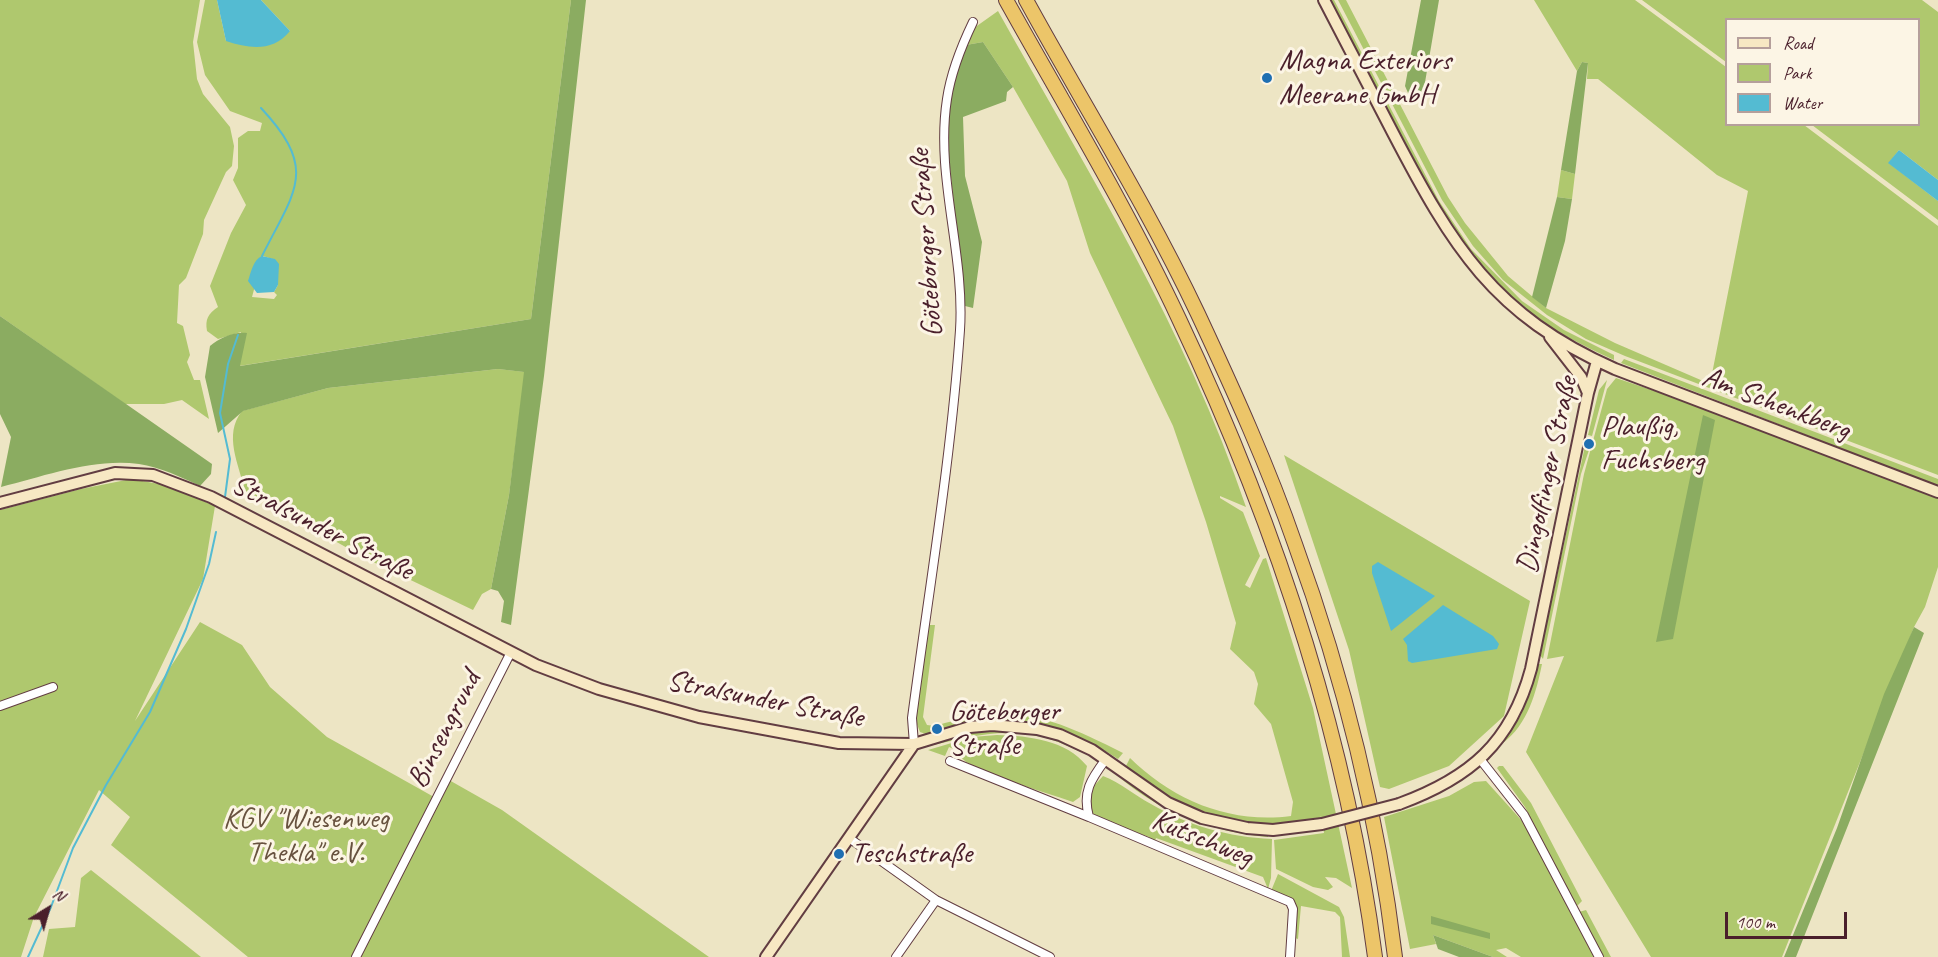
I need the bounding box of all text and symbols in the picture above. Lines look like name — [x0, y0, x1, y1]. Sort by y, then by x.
legend — [1725, 18, 1920, 126]
text: Road — [1783, 32, 1813, 54]
place label: Magna Exteriors Meerane GmbH — [1279, 43, 1451, 113]
text: Park — [1783, 62, 1812, 84]
marker: Magna Exteriors Meerane GmbH — [1260, 71, 1274, 85]
text: Water — [1783, 92, 1822, 114]
street label: Göteborger Straße — [902, 148, 952, 338]
street label: Am Schenkberg — [1697, 359, 1855, 449]
street label: Dingolfinger Straße — [1510, 374, 1586, 576]
place label: Plaußig, Fuchsberg — [1601, 409, 1704, 480]
marker: Plaußig, Fuchsberg — [1582, 437, 1596, 451]
street label: Stralsunder Straße — [225, 467, 419, 589]
street label: Stralsunder Straße — [664, 663, 866, 737]
street label: Binsengrund — [400, 666, 490, 794]
place label: Göteborger Straße — [949, 694, 1060, 764]
marker: Göteborger Straße — [930, 722, 944, 736]
park label: KGV "Wiesenweg Thekla" e.V. — [223, 801, 389, 872]
street label: Kutschweg — [1146, 803, 1258, 875]
place label: Teschstraße — [851, 836, 972, 872]
marker: Teschstraße — [832, 847, 846, 861]
north arrow — [18, 879, 78, 939]
text: N — [49, 884, 69, 906]
scale bar — [1728, 900, 1850, 938]
text: 100 m — [1736, 911, 1775, 933]

